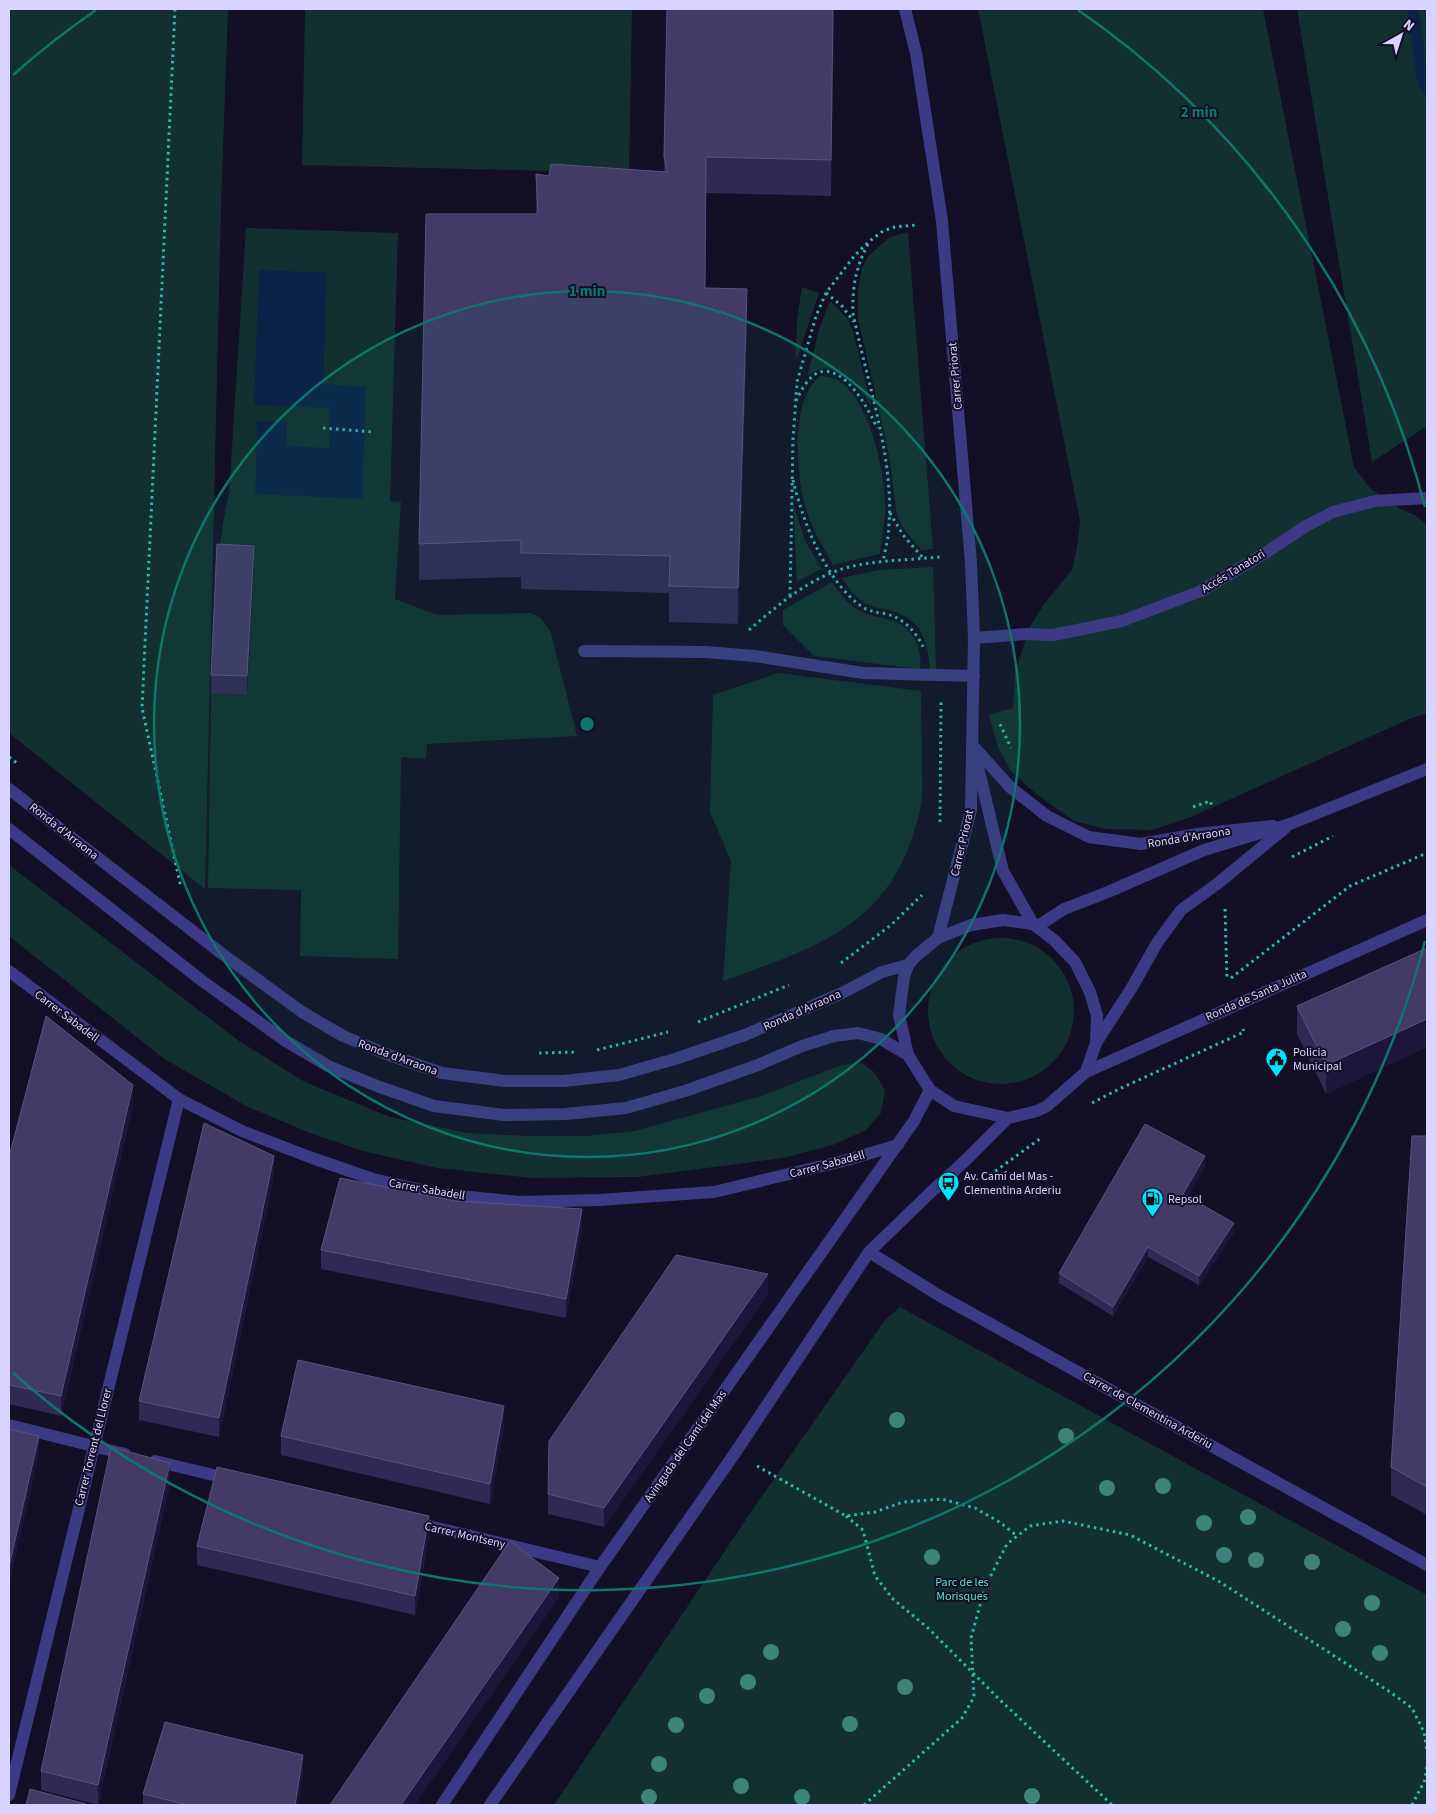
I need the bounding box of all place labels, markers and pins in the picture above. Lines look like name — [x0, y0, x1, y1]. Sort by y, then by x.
centre of rings — [578, 715, 596, 733]
place label: Policia Municipal — [1293, 1044, 1342, 1075]
public building icon: Policia Municipal — [1265, 1047, 1289, 1078]
place label: Av. Camí del Mas - Clementina Arderiu — [964, 1168, 1061, 1199]
bus stop icon: Av. Camí del Mas - Clementina Arderiu — [936, 1171, 960, 1202]
fuel station icon: Repsol — [1140, 1187, 1164, 1218]
place label: Repsol — [1168, 1191, 1202, 1208]

